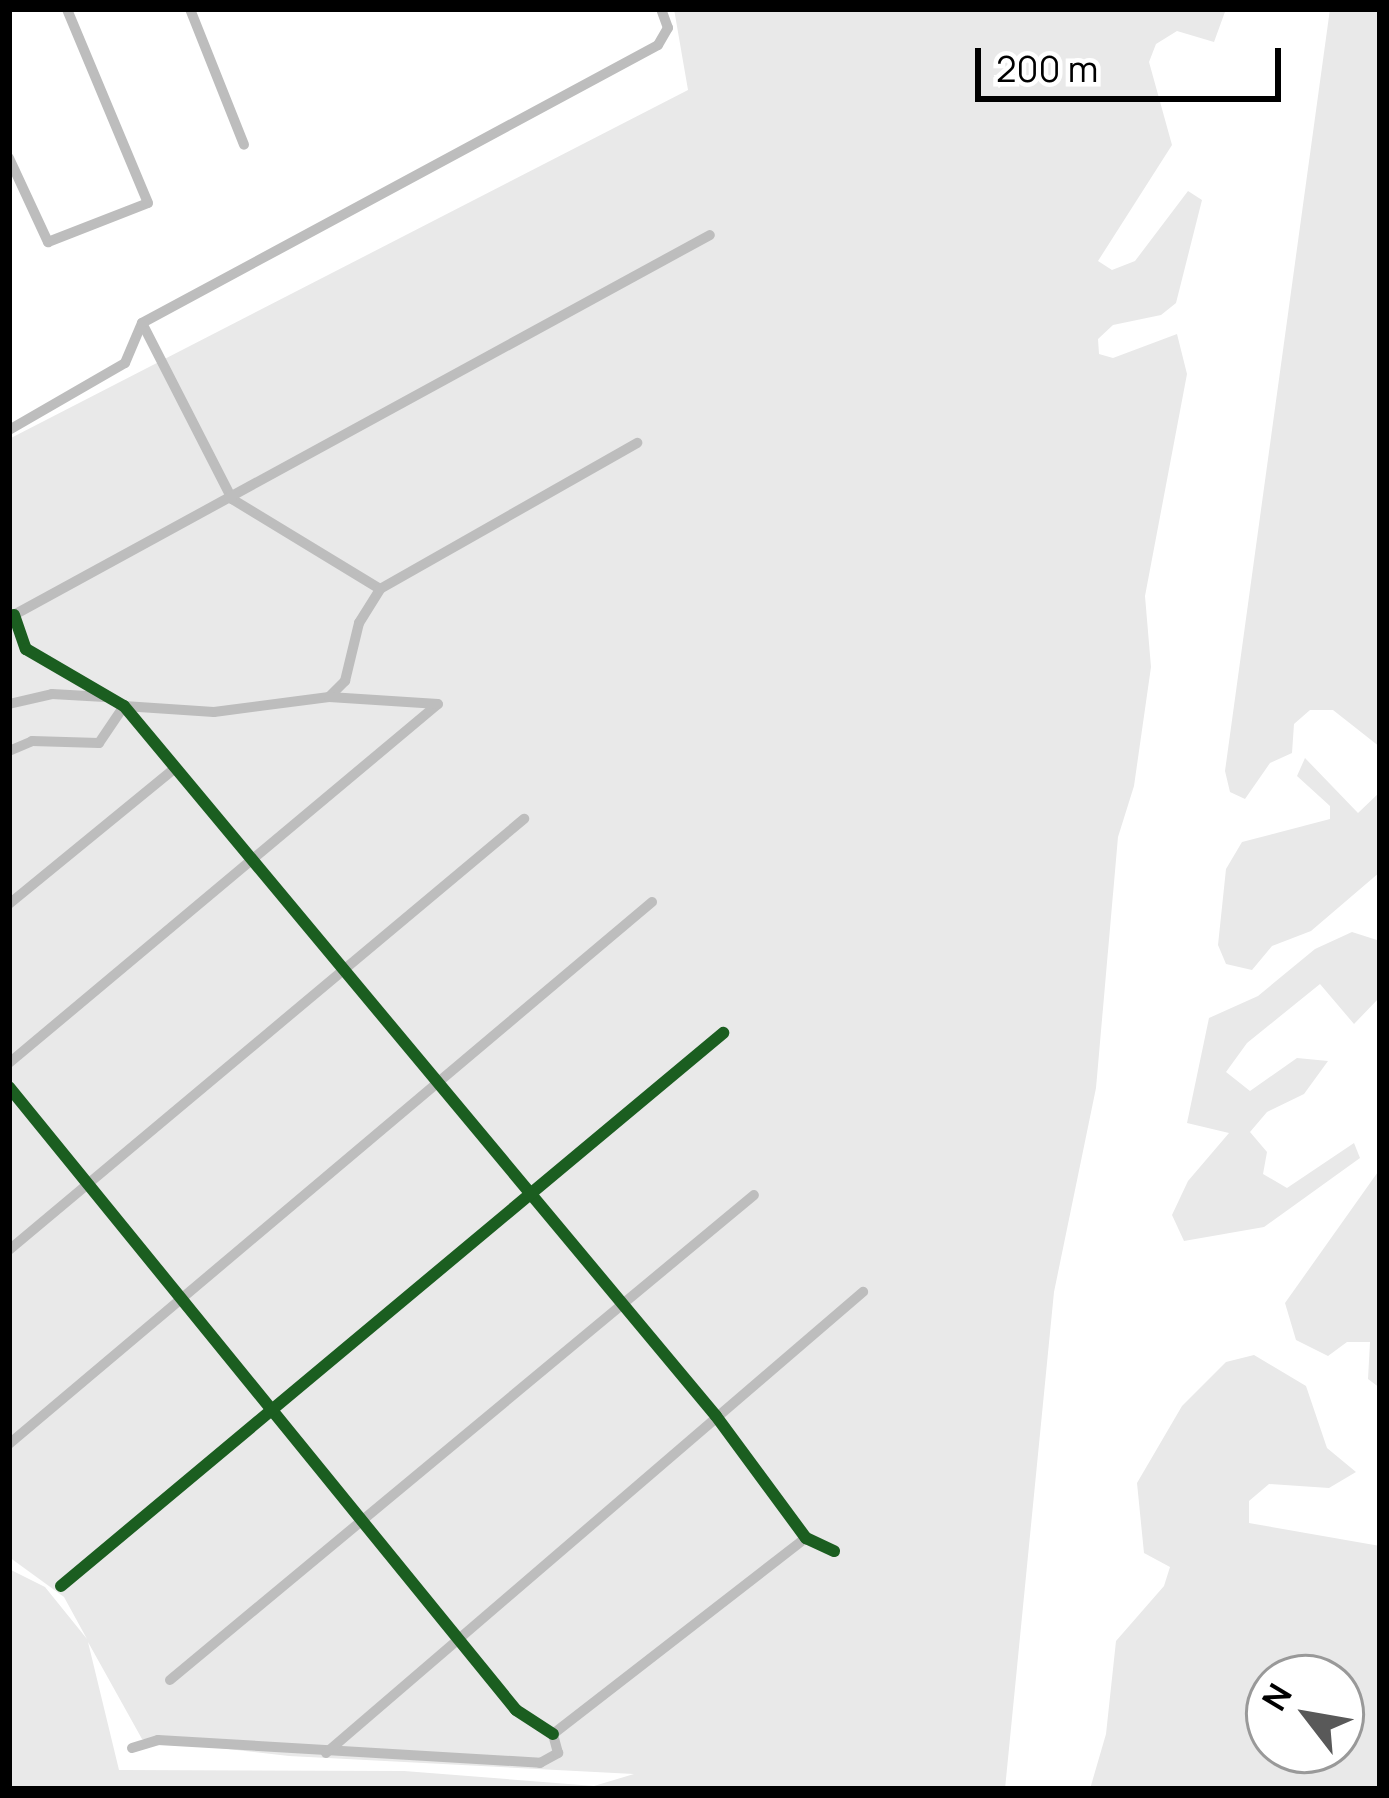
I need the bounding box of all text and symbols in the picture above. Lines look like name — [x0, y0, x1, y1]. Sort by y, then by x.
scale bar — [981, 24, 1287, 98]
text: 200 m — [996, 44, 1098, 93]
north arrow — [1245, 1654, 1365, 1774]
text: N — [1251, 1675, 1302, 1719]

